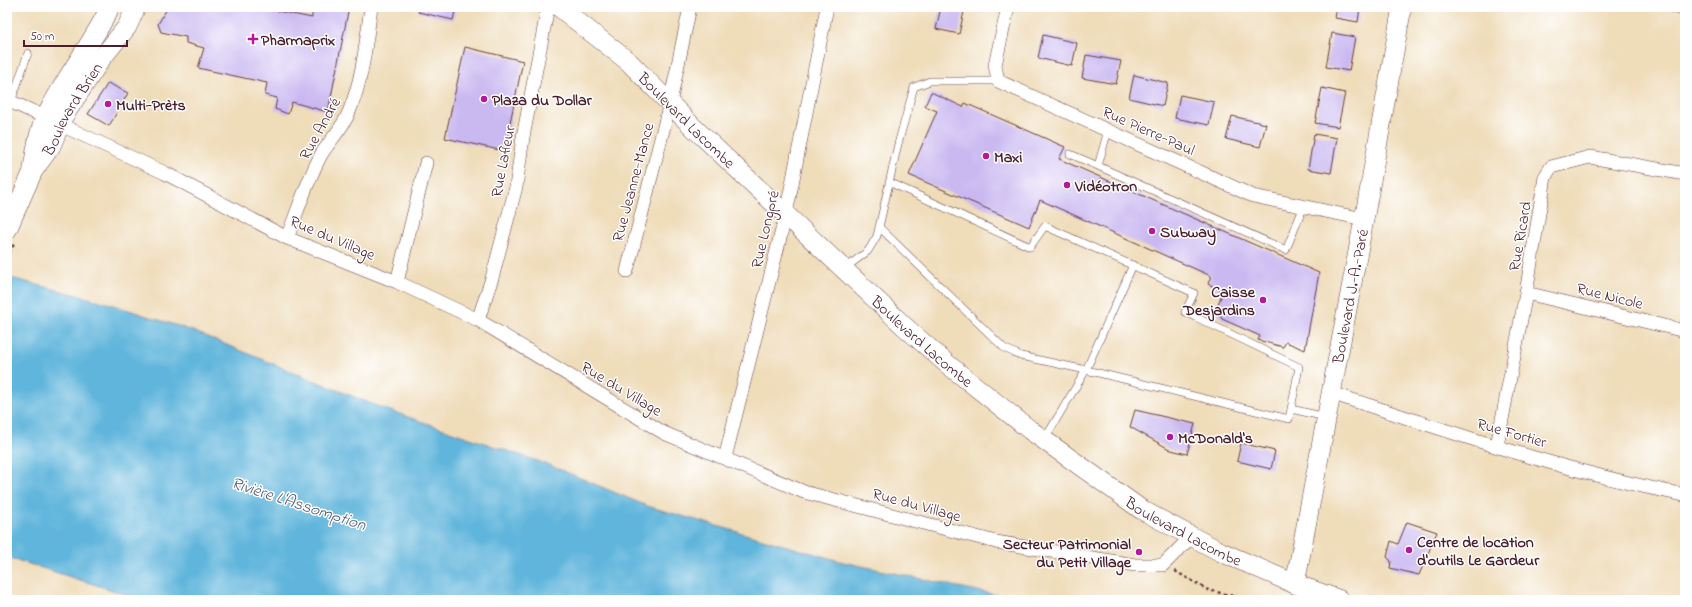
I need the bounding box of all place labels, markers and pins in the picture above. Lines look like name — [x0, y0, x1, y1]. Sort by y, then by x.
place label: Pharmaprix — [261, 29, 335, 53]
marker: Pharmaprix — [248, 34, 258, 44]
place label: Plaza du Dollar — [492, 89, 593, 113]
place label: Multi-Prèts — [116, 94, 186, 118]
marker: Plaza du Dollar — [479, 94, 489, 104]
marker: Multi-Prèts — [103, 99, 113, 109]
place label: Maxi — [994, 146, 1023, 170]
marker: Maxi — [981, 151, 991, 161]
place label: Vidéotron — [1074, 175, 1137, 199]
marker: Vidéotron — [1062, 180, 1072, 190]
place label: Subway — [1160, 221, 1216, 246]
marker: Subway — [1147, 226, 1157, 236]
place label: Caisse Desjardins — [1182, 281, 1256, 323]
marker: Caisse Desjardins — [1258, 295, 1268, 305]
place label: McDonald's — [1178, 427, 1253, 451]
marker: McDonald's — [1165, 432, 1175, 442]
place label: Centre de location d'outils Le Gardeur — [1417, 531, 1540, 573]
place label: Secteur Patrimonial du Petit Village — [1003, 533, 1132, 576]
marker: Centre de location d'outils Le Gardeur — [1404, 545, 1414, 555]
marker: Secteur Patrimonial du Petit Village — [1134, 547, 1144, 557]

